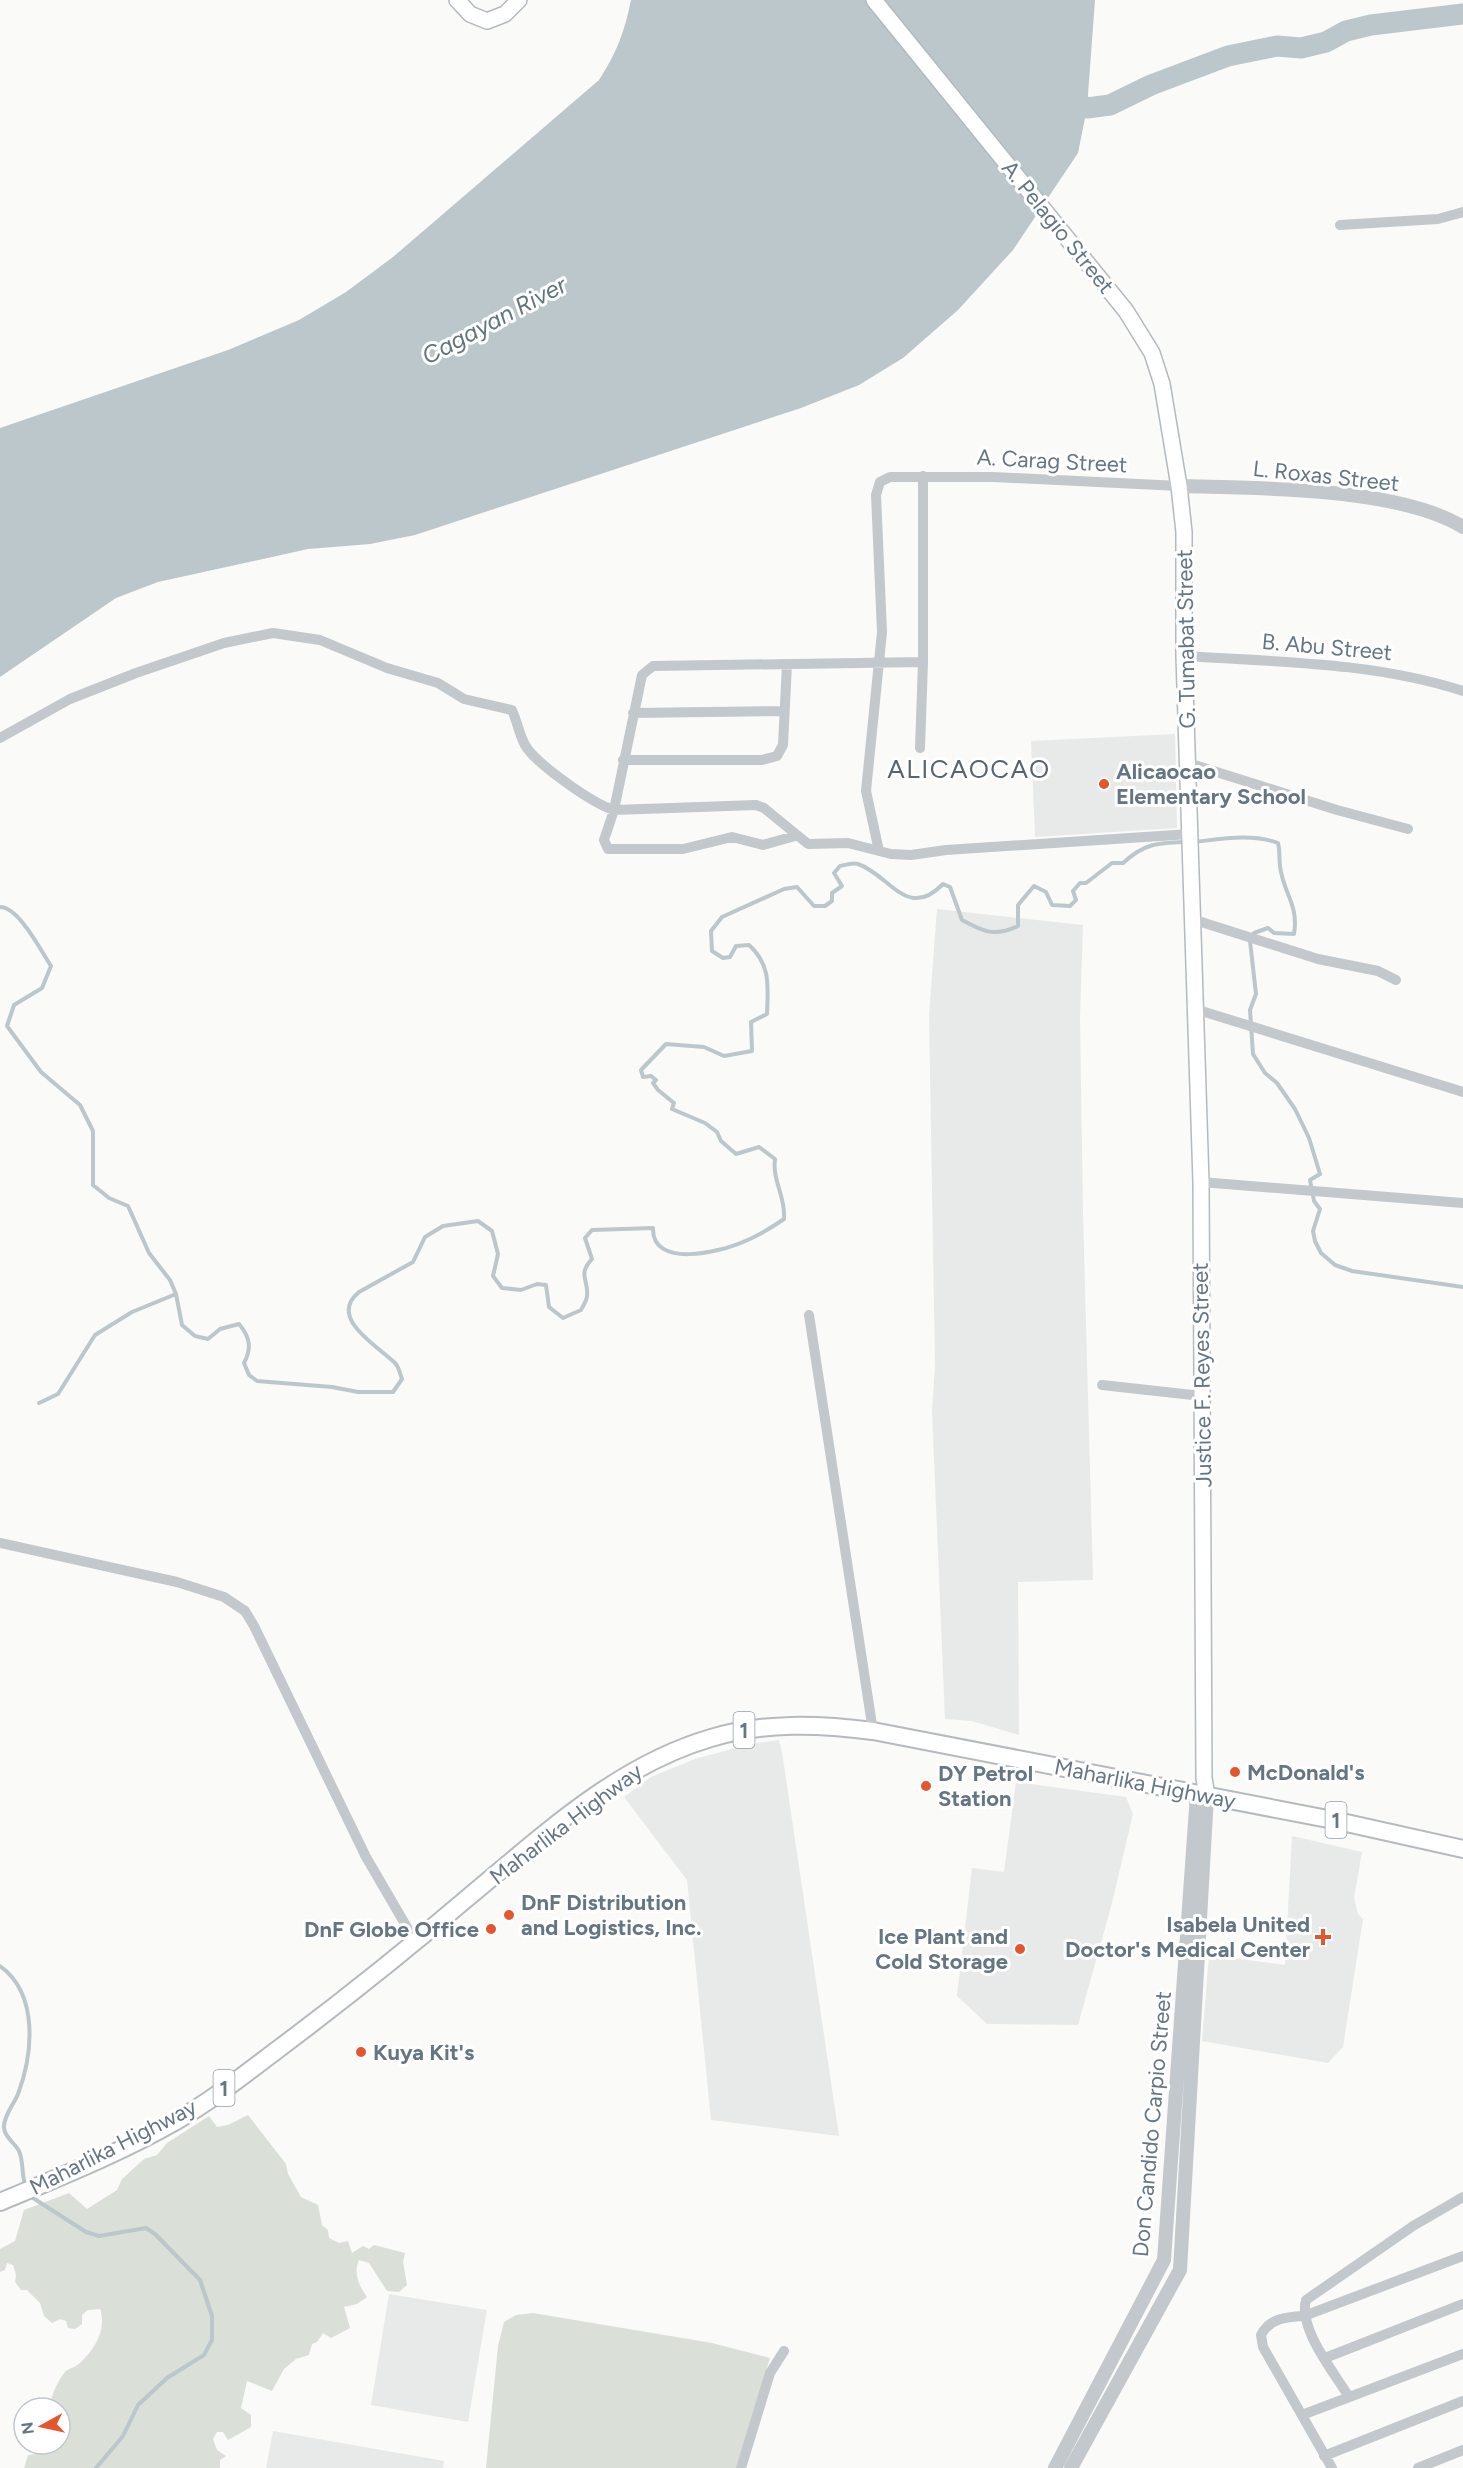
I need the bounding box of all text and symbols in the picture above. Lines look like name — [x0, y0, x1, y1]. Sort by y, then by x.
street label: A. Pelagio Street — [996, 155, 1120, 299]
water label: Cagayan River — [417, 269, 572, 370]
street label: A. Carag Street — [976, 444, 1128, 478]
street label: L. Roxas Street — [1252, 455, 1400, 497]
street label: G. Tumabat Street — [1171, 549, 1201, 729]
street label: B. Abu Street — [1261, 628, 1393, 666]
district label: ALICAOCAO — [887, 753, 1051, 785]
place label: Alicaocao Elementary School — [1116, 758, 1306, 810]
marker: Alicaocao Elementary School — [1097, 777, 1111, 791]
street label: Justice F. Reyes Street — [1187, 1262, 1217, 1488]
road number: 1 — [734, 1712, 754, 1748]
street label: Maharlika Highway — [1052, 1753, 1238, 1815]
street label: Maharlika Highway — [484, 1758, 648, 1890]
place label: McDonald's — [1247, 1759, 1364, 1786]
place label: DY Petrol Station — [938, 1760, 1033, 1812]
marker: McDonald's — [1228, 1765, 1242, 1779]
marker: DY Petrol Station — [919, 1779, 933, 1793]
road number: 1 — [1326, 1802, 1346, 1838]
place label: DnF Distribution and Logistics, Inc. — [521, 1889, 701, 1941]
marker: DnF Distribution and Logistics, Inc. — [502, 1908, 516, 1922]
place label: Isabela United Doctor's Medical Center — [1065, 1911, 1311, 1963]
place label: DnF Globe Office — [304, 1916, 479, 1943]
marker: DnF Globe Office — [484, 1922, 498, 1936]
place label: Ice Plant and Cold Storage — [875, 1923, 1008, 1975]
marker: Isabela United Doctor's Medical Center — [1314, 1928, 1332, 1946]
marker: Ice Plant and Cold Storage — [1013, 1942, 1027, 1956]
street label: Don Candido Carpio Street — [1127, 1990, 1177, 2258]
place label: Kuya Kit's — [373, 2039, 474, 2066]
marker: Kuya Kit's — [354, 2045, 368, 2059]
road number: 1 — [214, 2070, 234, 2106]
street label: Maharlika Highway — [25, 2093, 202, 2201]
north arrow — [12, 2396, 72, 2456]
text: N — [17, 2421, 38, 2435]

